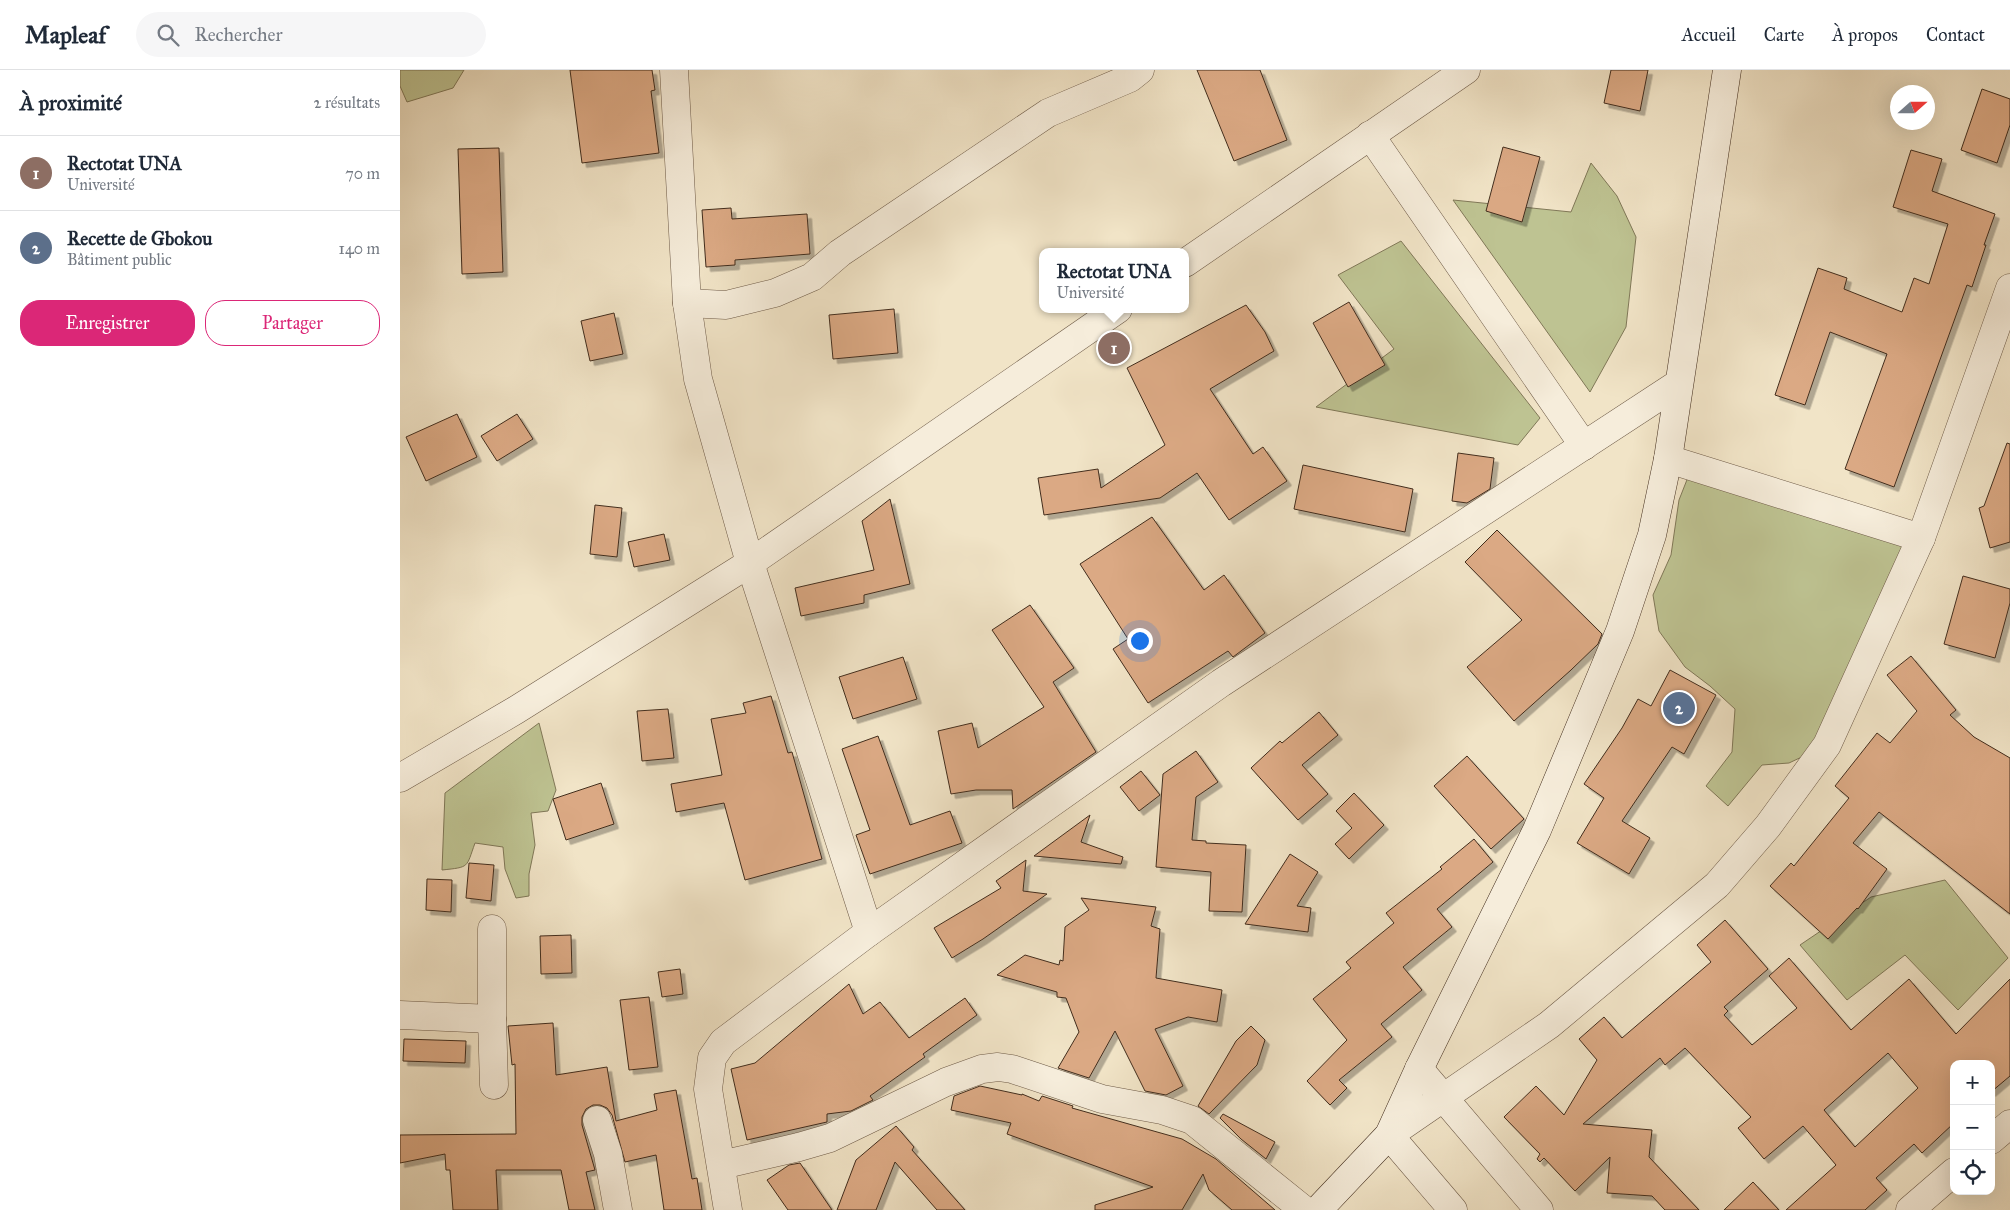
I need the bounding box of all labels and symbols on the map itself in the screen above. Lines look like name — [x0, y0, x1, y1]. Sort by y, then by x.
north arrow — [1890, 85, 1935, 130]
pin: 1 — [1098, 329, 1130, 367]
your location — [1127, 628, 1153, 654]
pin: 2 — [1663, 689, 1695, 727]

